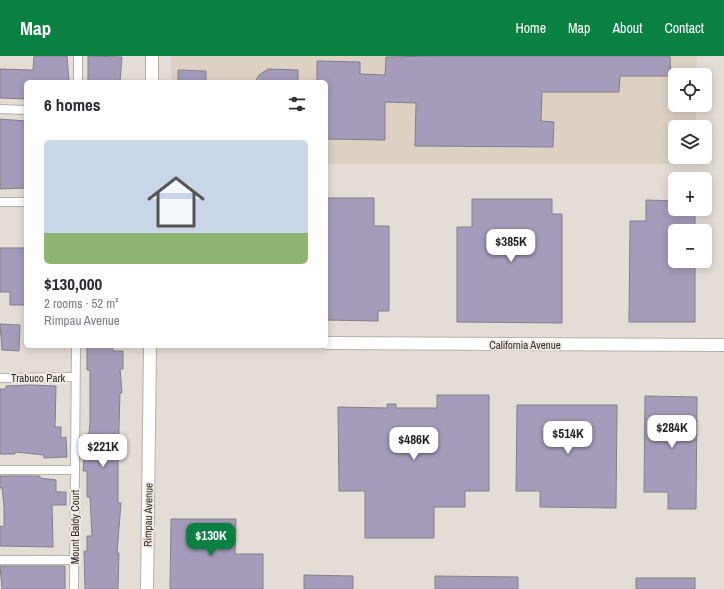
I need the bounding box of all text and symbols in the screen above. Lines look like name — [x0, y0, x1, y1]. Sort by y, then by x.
text: Map — [20, 15, 51, 41]
text: Home — [515, 19, 546, 37]
text: Map — [568, 19, 590, 37]
text: About — [612, 19, 642, 37]
text: Contact — [664, 19, 704, 37]
map controls — [668, 68, 712, 268]
button: locate — [668, 68, 712, 112]
text: 6 homes — [44, 93, 101, 116]
icon: filters — [286, 93, 308, 115]
button: layers — [668, 120, 712, 164]
icon: home — [140, 166, 212, 238]
button: + — [668, 172, 712, 216]
button: − — [668, 224, 712, 268]
pin: $385K — [483, 229, 539, 263]
text: $385K — [495, 233, 527, 250]
text: $130,000 — [44, 272, 102, 295]
text: 2 rooms · 52 m² — [44, 295, 119, 312]
text: Rimpau Avenue — [44, 312, 120, 329]
street label: California Avenue — [489, 338, 561, 352]
street label: Trabuco Park — [11, 371, 65, 385]
pin: $284K — [644, 415, 700, 449]
text: $284K — [656, 419, 688, 436]
pin: $514K — [540, 421, 596, 455]
text: $514K — [552, 425, 584, 442]
pin: $486K — [386, 427, 442, 461]
text: $486K — [398, 431, 430, 448]
pin: $221K — [75, 434, 131, 468]
text: $221K — [87, 438, 119, 455]
street label: Rimpau Avenue — [140, 483, 156, 547]
street label: Mount Baldy Court — [68, 489, 82, 564]
pin: $130K — [183, 523, 239, 557]
text: $130K — [195, 527, 227, 544]

